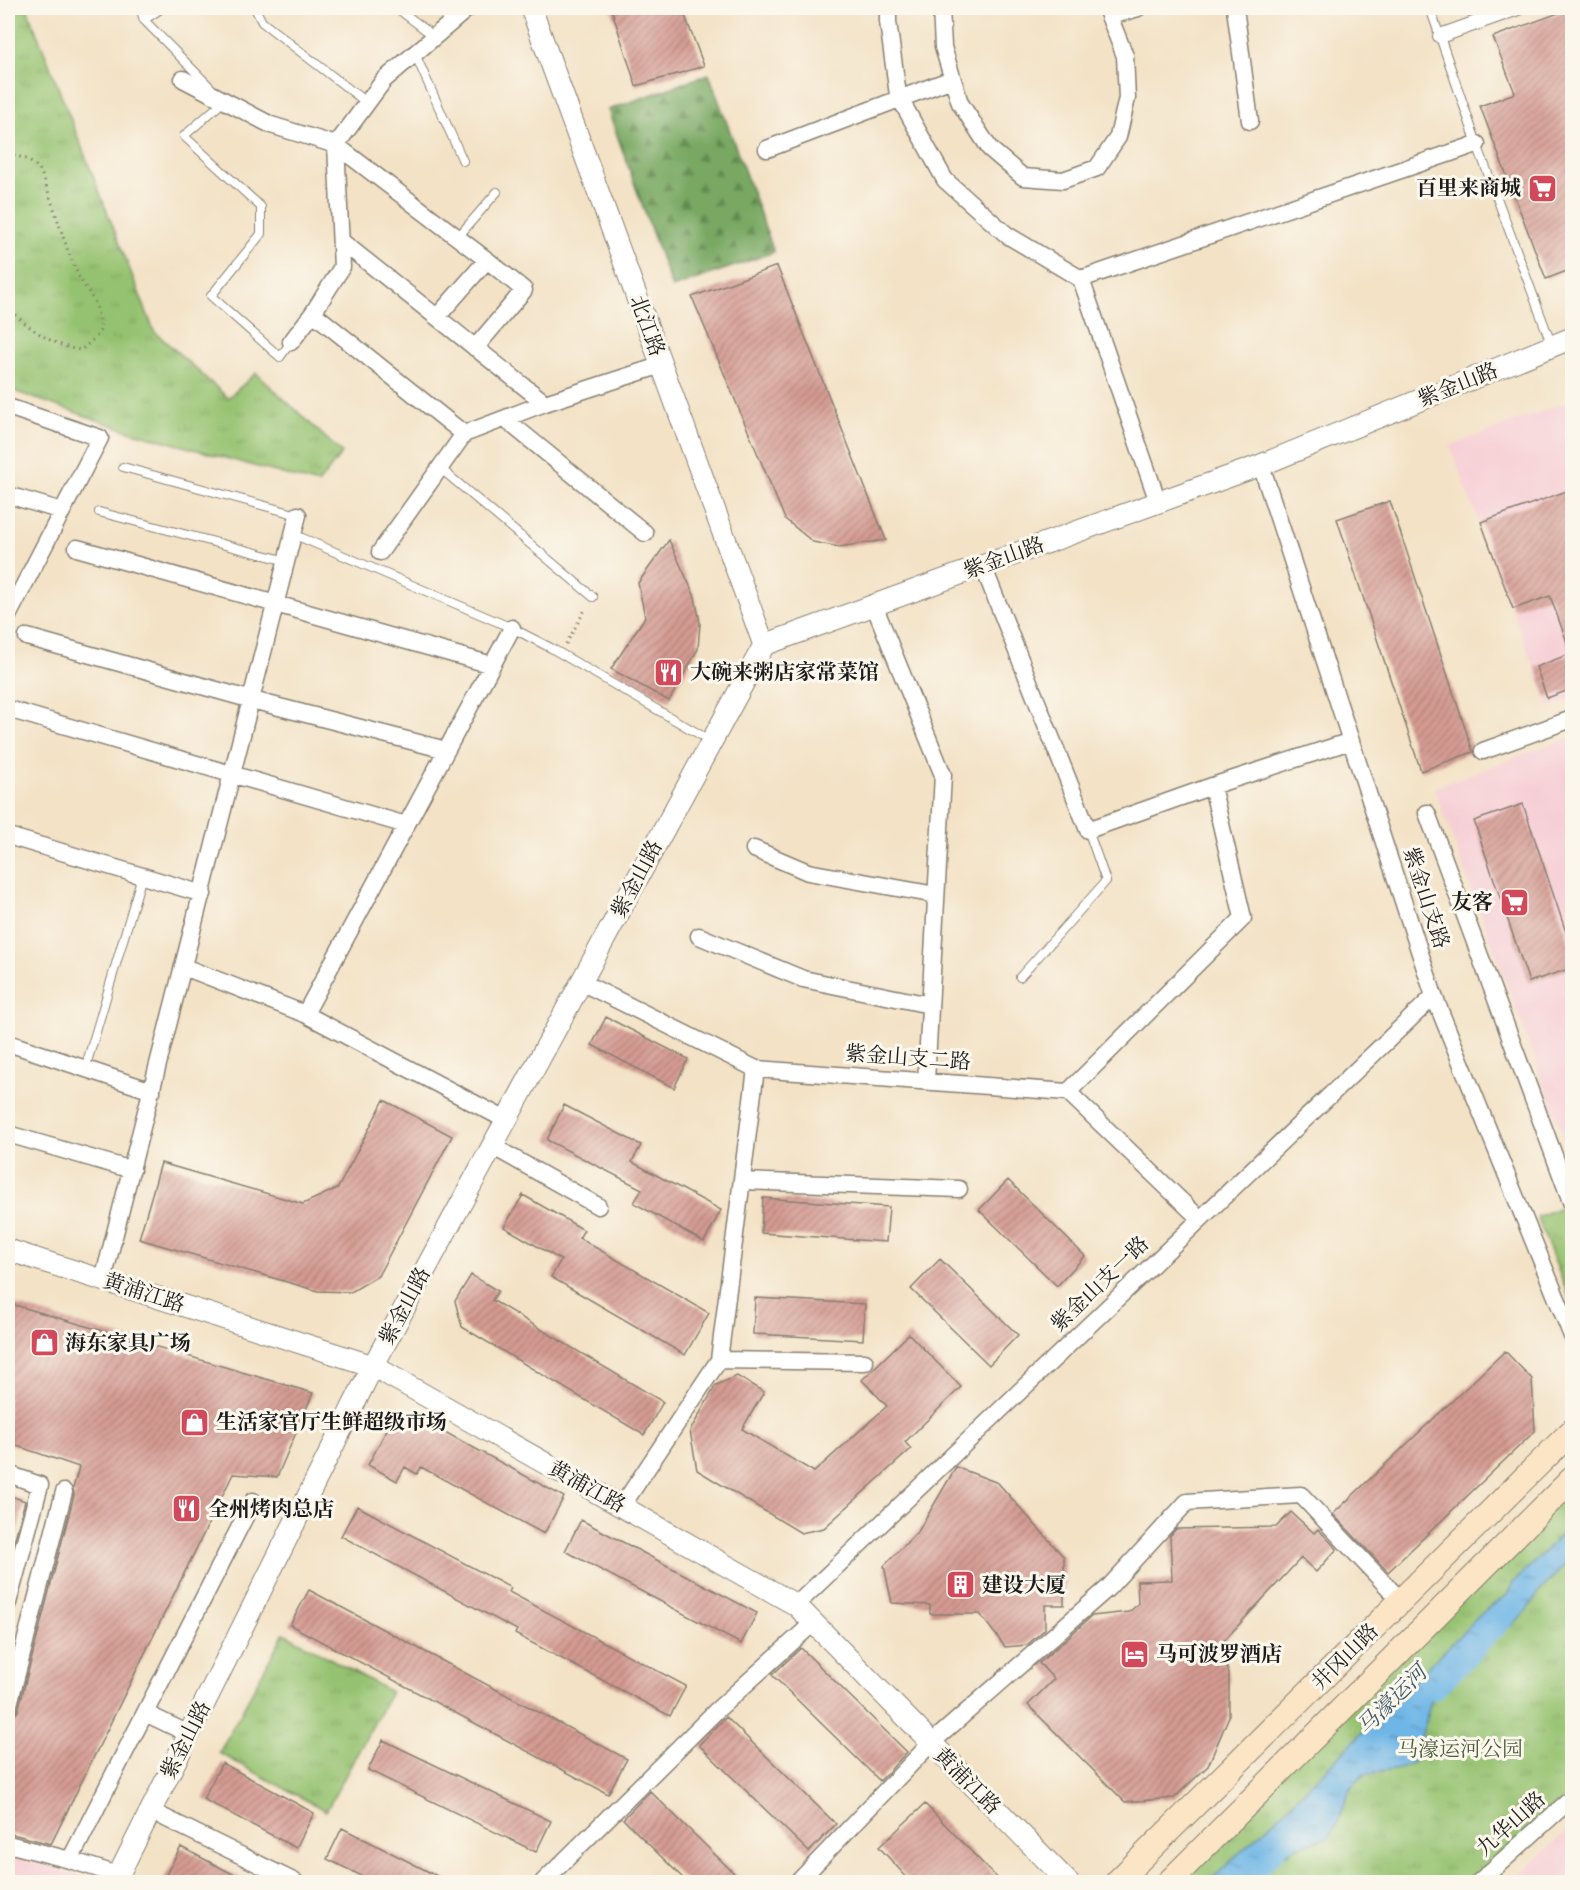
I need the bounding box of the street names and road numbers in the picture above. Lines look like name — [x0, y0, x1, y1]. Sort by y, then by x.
street label: 北江路 — [623, 291, 671, 361]
street label: 紫金山路 — [1414, 356, 1502, 414]
street label: 紫金山路 — [960, 530, 1048, 586]
street label: 紫金山路 — [604, 835, 670, 923]
street label: 紫金山支路 — [1396, 844, 1456, 952]
street label: 紫金山支二路 — [844, 1039, 972, 1077]
street label: 紫金山支一路 — [1045, 1230, 1155, 1338]
street label: 紫金山路 — [372, 1262, 438, 1350]
street label: 黄浦江路 — [100, 1266, 188, 1320]
street label: 黄浦江路 — [543, 1454, 631, 1520]
street label: 井冈山路 — [1305, 1617, 1385, 1697]
street label: 紫金山路 — [154, 1696, 218, 1784]
street label: 黄浦江路 — [927, 1741, 1007, 1821]
street label: 九华山路 — [1470, 1785, 1552, 1863]

